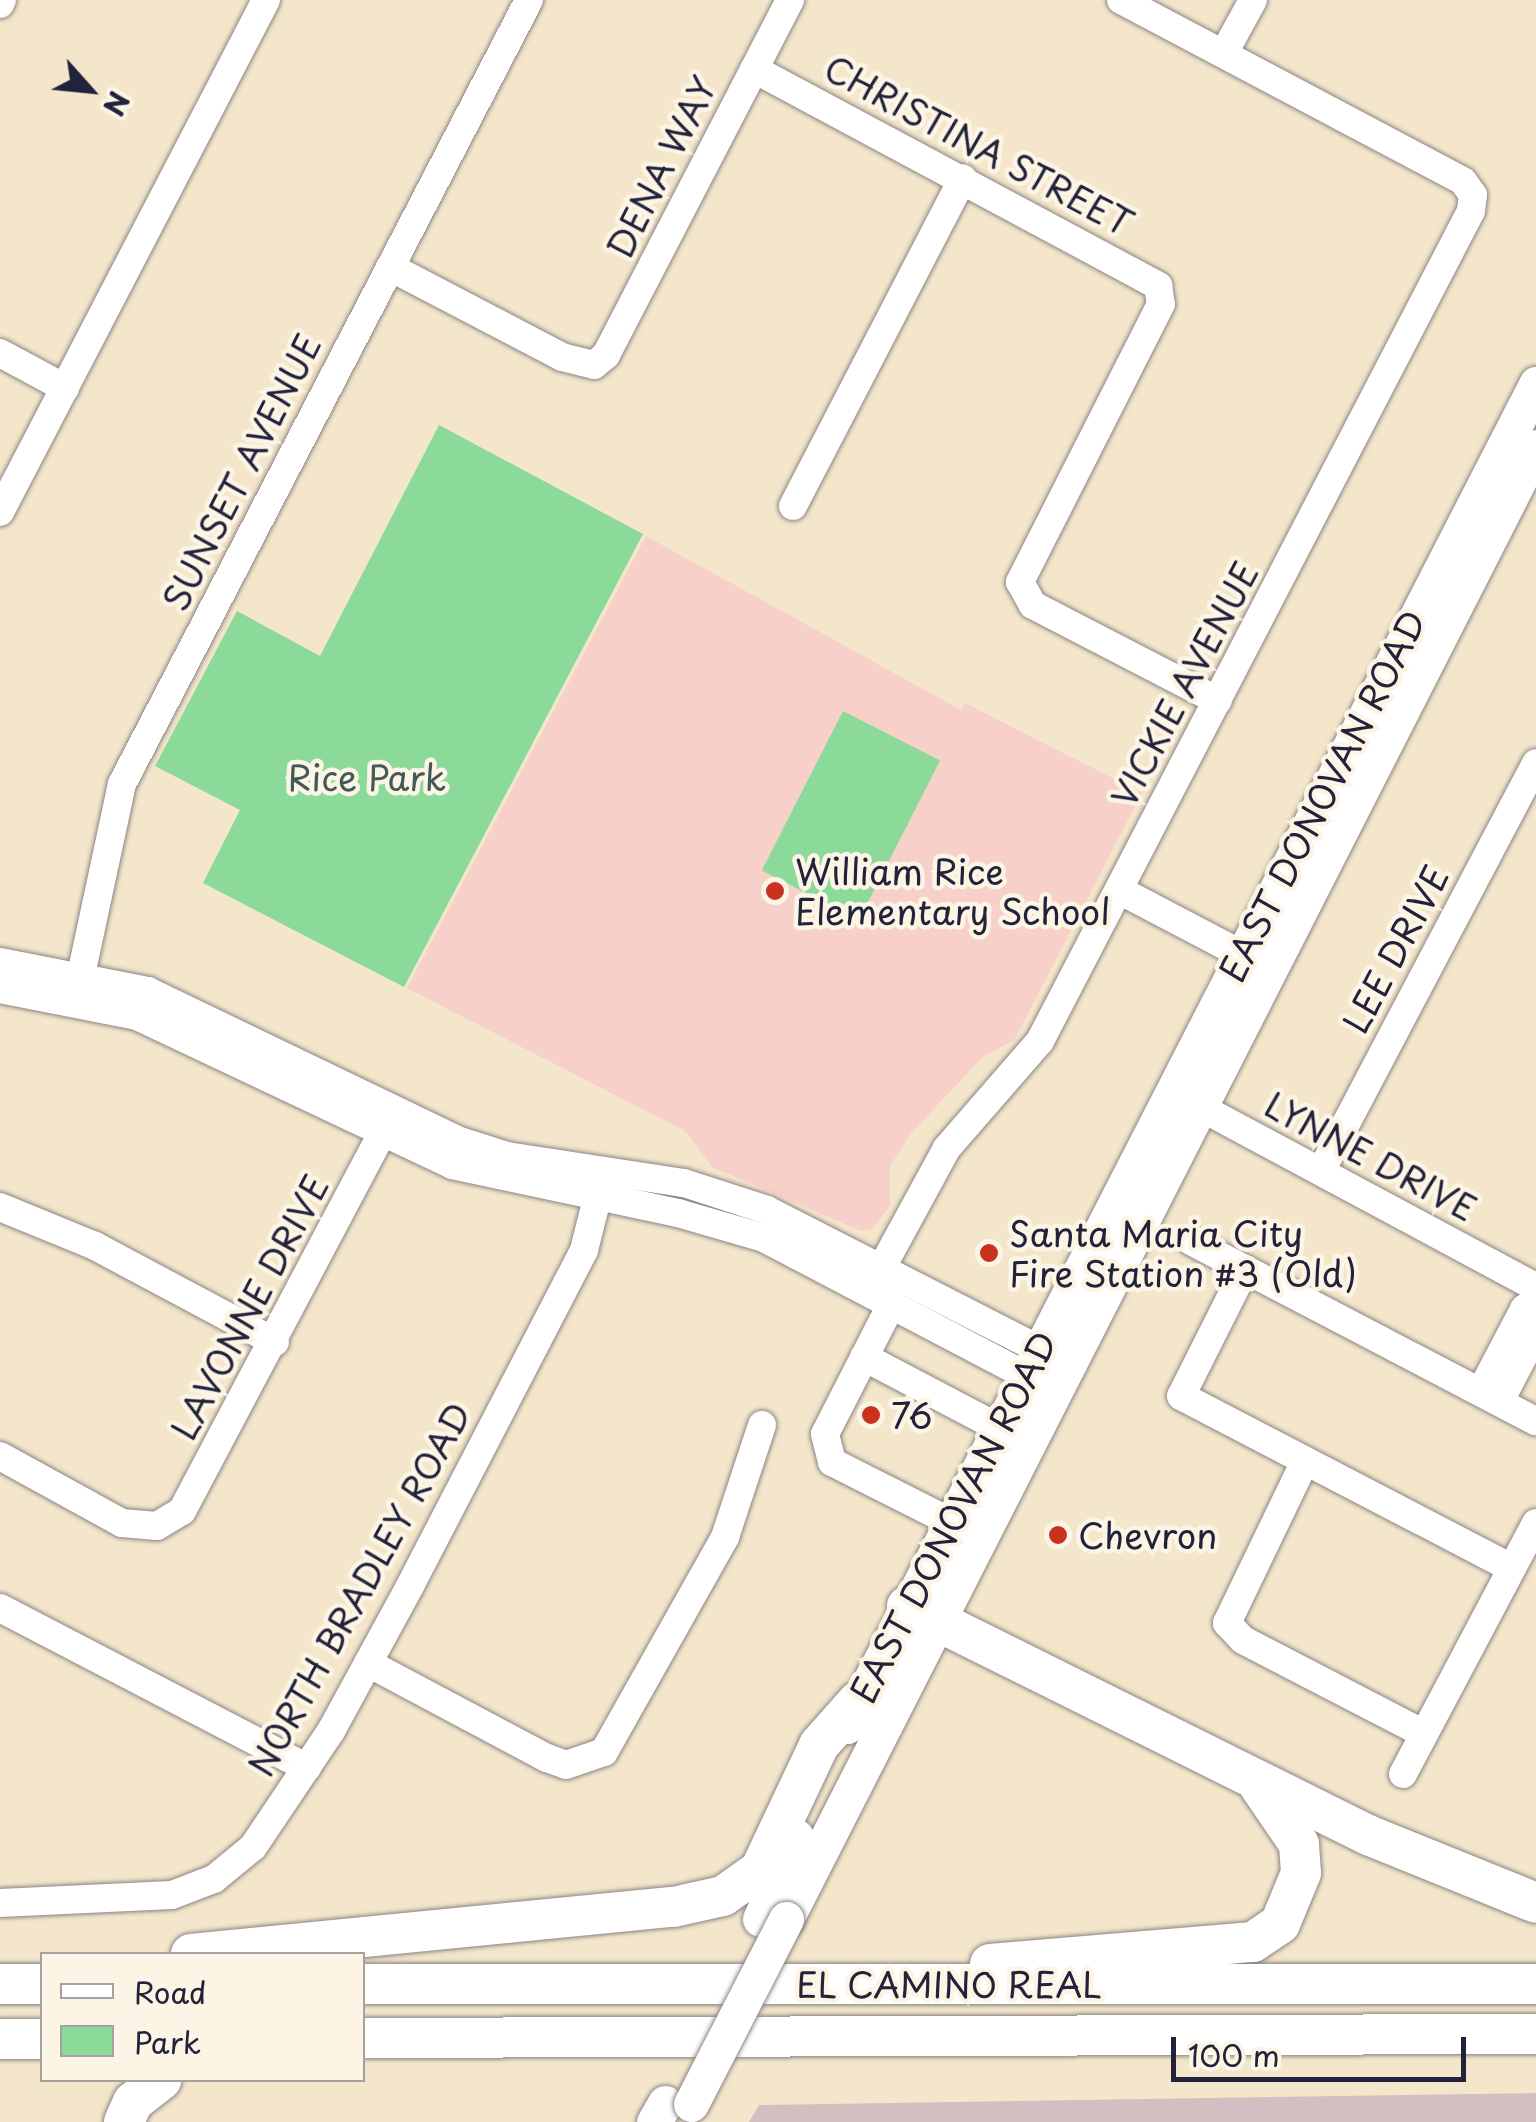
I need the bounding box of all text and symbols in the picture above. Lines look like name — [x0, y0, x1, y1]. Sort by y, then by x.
north arrow — [40, 40, 140, 140]
street label: CHRISTINA STREET — [815, 45, 1143, 245]
street label: DENA WAY — [597, 69, 725, 265]
text: N — [93, 84, 141, 123]
street label: SUNSET AVENUE — [153, 327, 329, 617]
street label: VICKIE AVENUE — [1101, 553, 1267, 815]
street label: EAST DONOVAN ROAD — [1211, 604, 1433, 988]
park label: Rice Park — [287, 756, 447, 798]
place label: William Rice Elementary School — [795, 850, 1110, 932]
street label: LEE DRIVE — [1333, 858, 1457, 1040]
marker: William Rice Elementary School — [764, 880, 786, 902]
street label: LYNNE DRIVE — [1257, 1082, 1485, 1230]
street label: LAVONNE DRIVE — [161, 1167, 337, 1447]
place label: Santa Maria City Fire Station #3 (Old) — [1009, 1212, 1358, 1294]
marker: Santa Maria City Fire Station #3 (Old) — [978, 1242, 1000, 1264]
street label: EAST DONOVAN ROAD — [842, 1325, 1064, 1709]
street label: NORTH BRADLEY ROAD — [237, 1393, 481, 1785]
place label: 76 — [891, 1394, 933, 1436]
marker: 76 — [860, 1404, 882, 1426]
place label: Chevron — [1078, 1514, 1217, 1556]
marker: Chevron — [1047, 1524, 1069, 1546]
legend — [40, 1952, 365, 2082]
street label: EL CAMINO REAL — [795, 1963, 1103, 2005]
text: Road — [134, 1969, 207, 2014]
scale bar — [1176, 2017, 1471, 2079]
text: Park — [134, 2019, 201, 2064]
text: 100 m — [1188, 2032, 1280, 2077]

